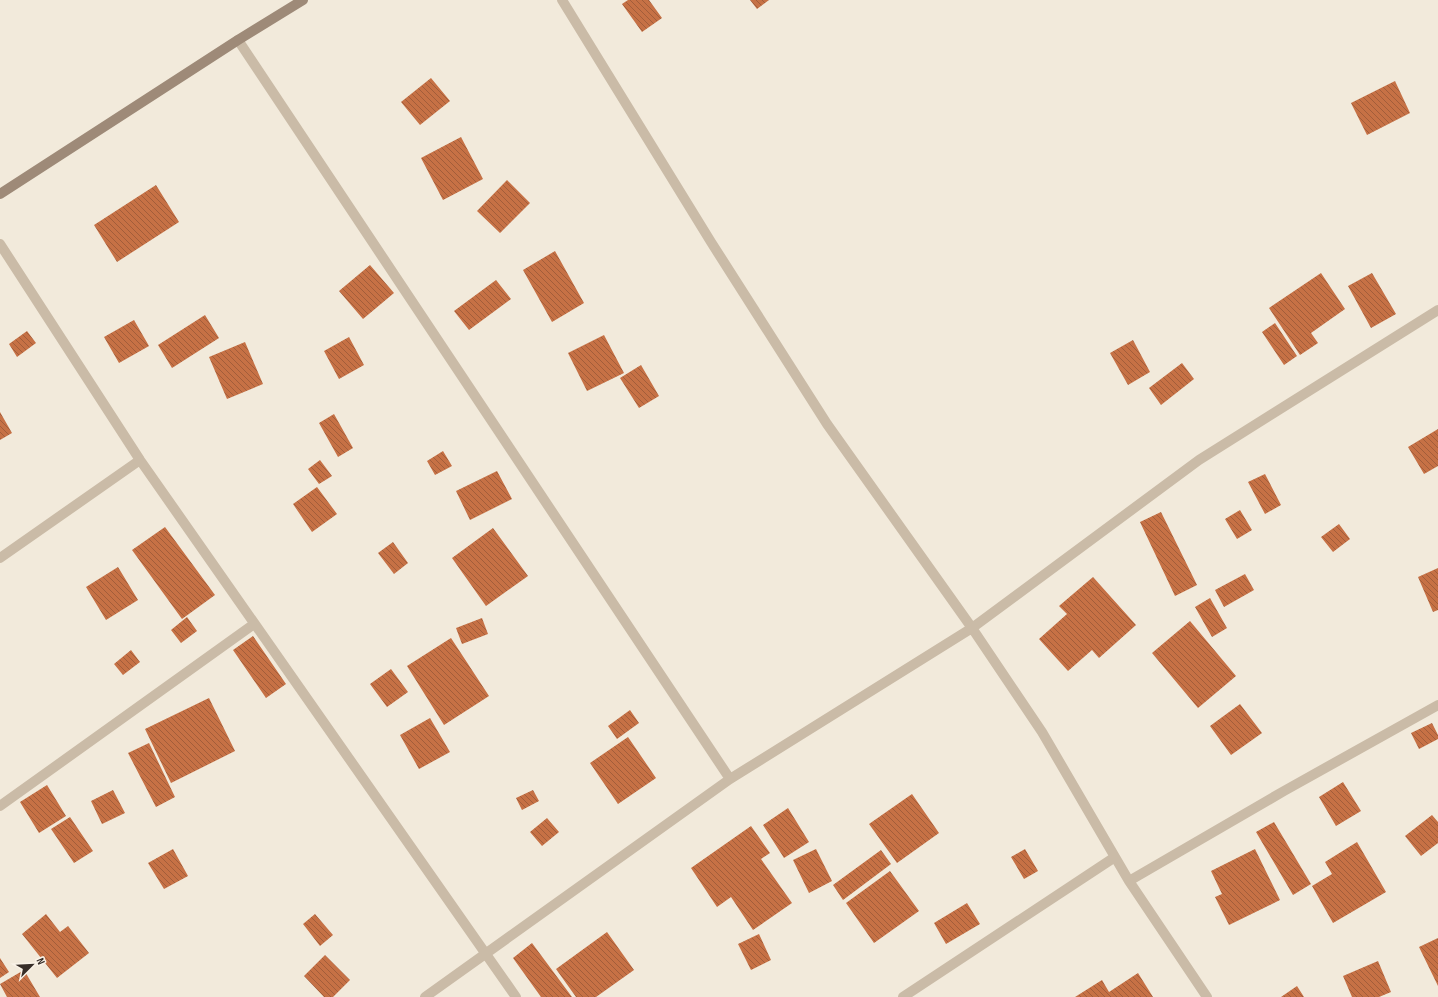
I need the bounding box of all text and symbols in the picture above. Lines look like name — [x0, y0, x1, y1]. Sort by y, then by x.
north arrow — [12, 945, 52, 985]
text: N — [34, 956, 48, 967]

